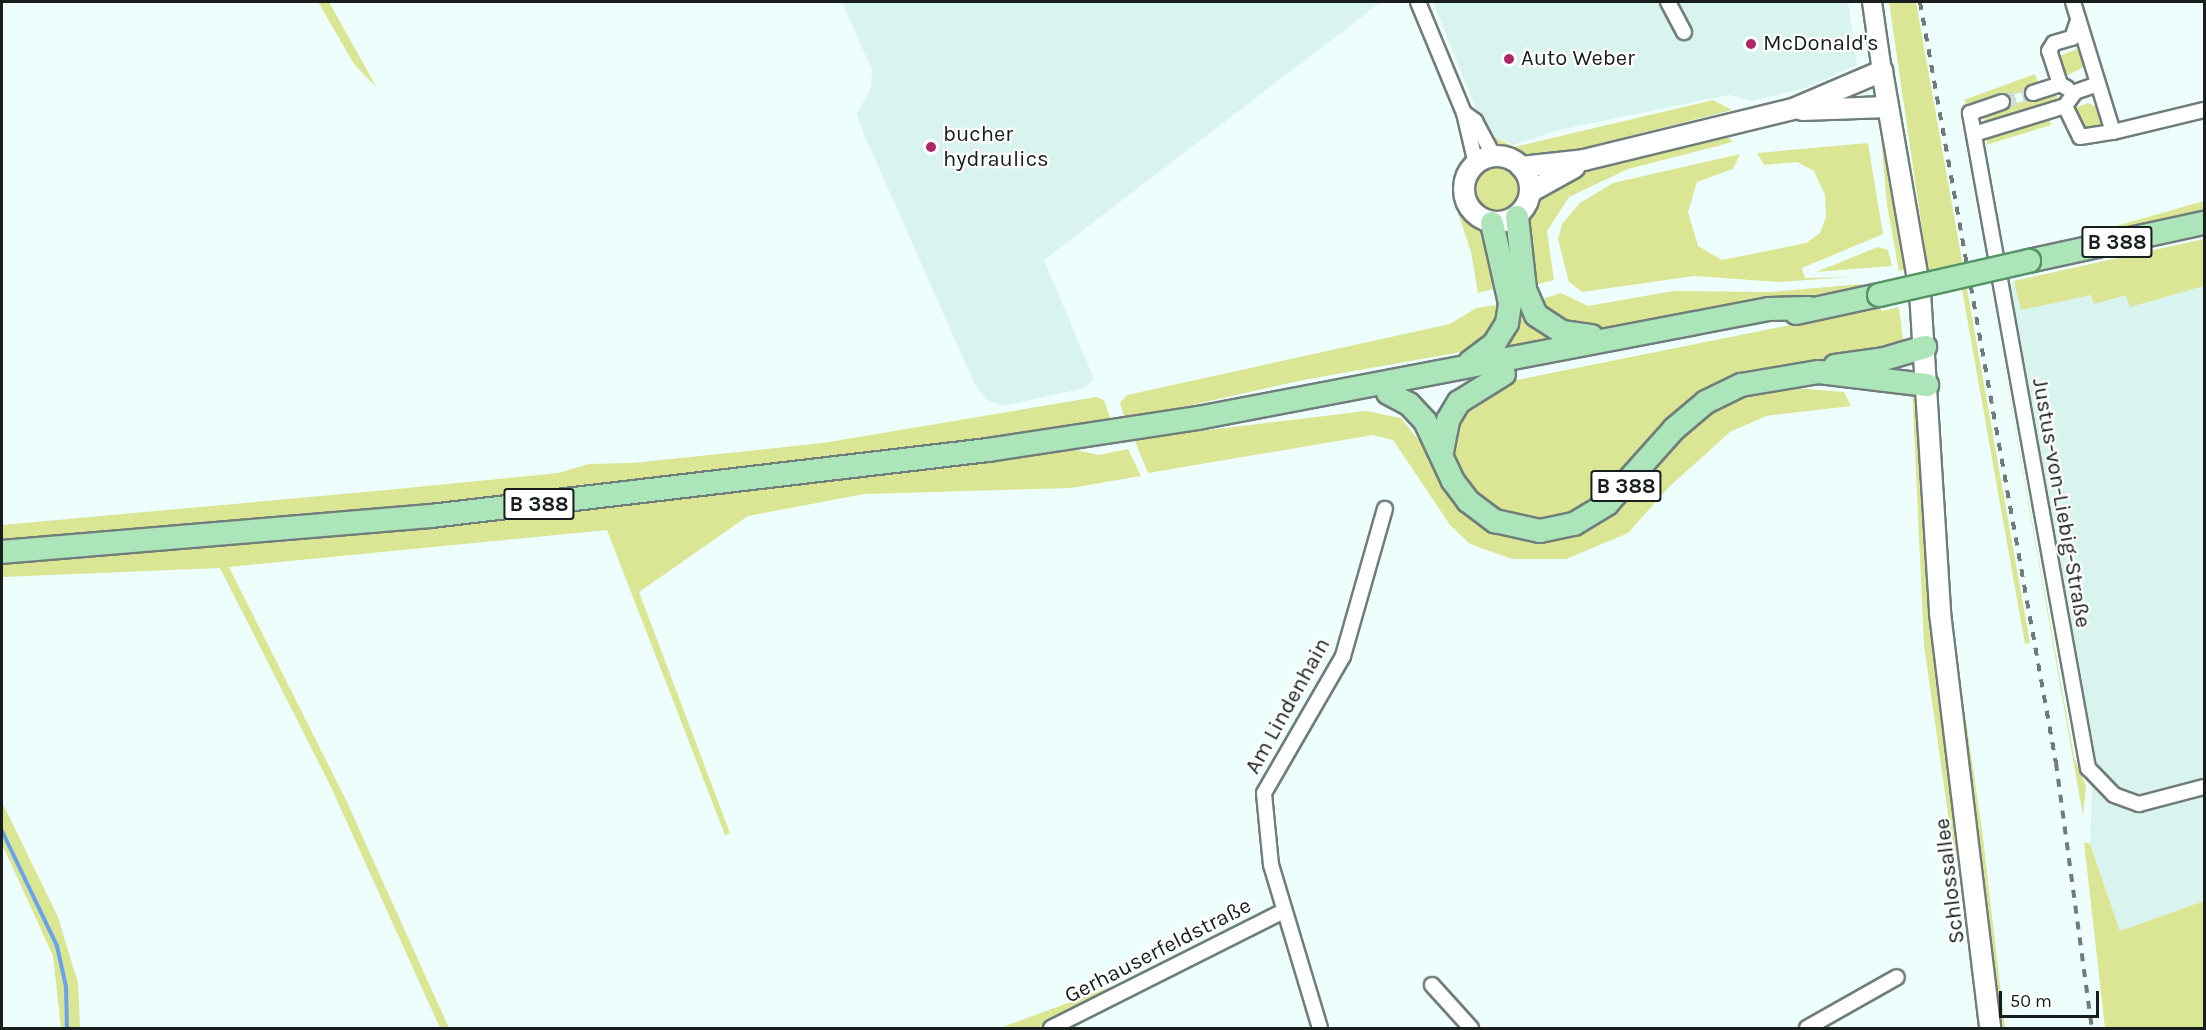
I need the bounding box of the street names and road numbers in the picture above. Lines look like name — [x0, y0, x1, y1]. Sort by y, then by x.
road number: B 388 — [2081, 224, 2153, 260]
street label: Justus-von-Liebig-Straße — [2026, 376, 2096, 630]
road number: B 388 — [1590, 468, 1662, 504]
road number: B 388 — [503, 486, 575, 522]
street label: Am Lindenhain — [1240, 633, 1336, 779]
street label: Schlossallee — [1929, 817, 1971, 945]
street label: Gerhauserfeldstraße — [1060, 893, 1256, 1009]

